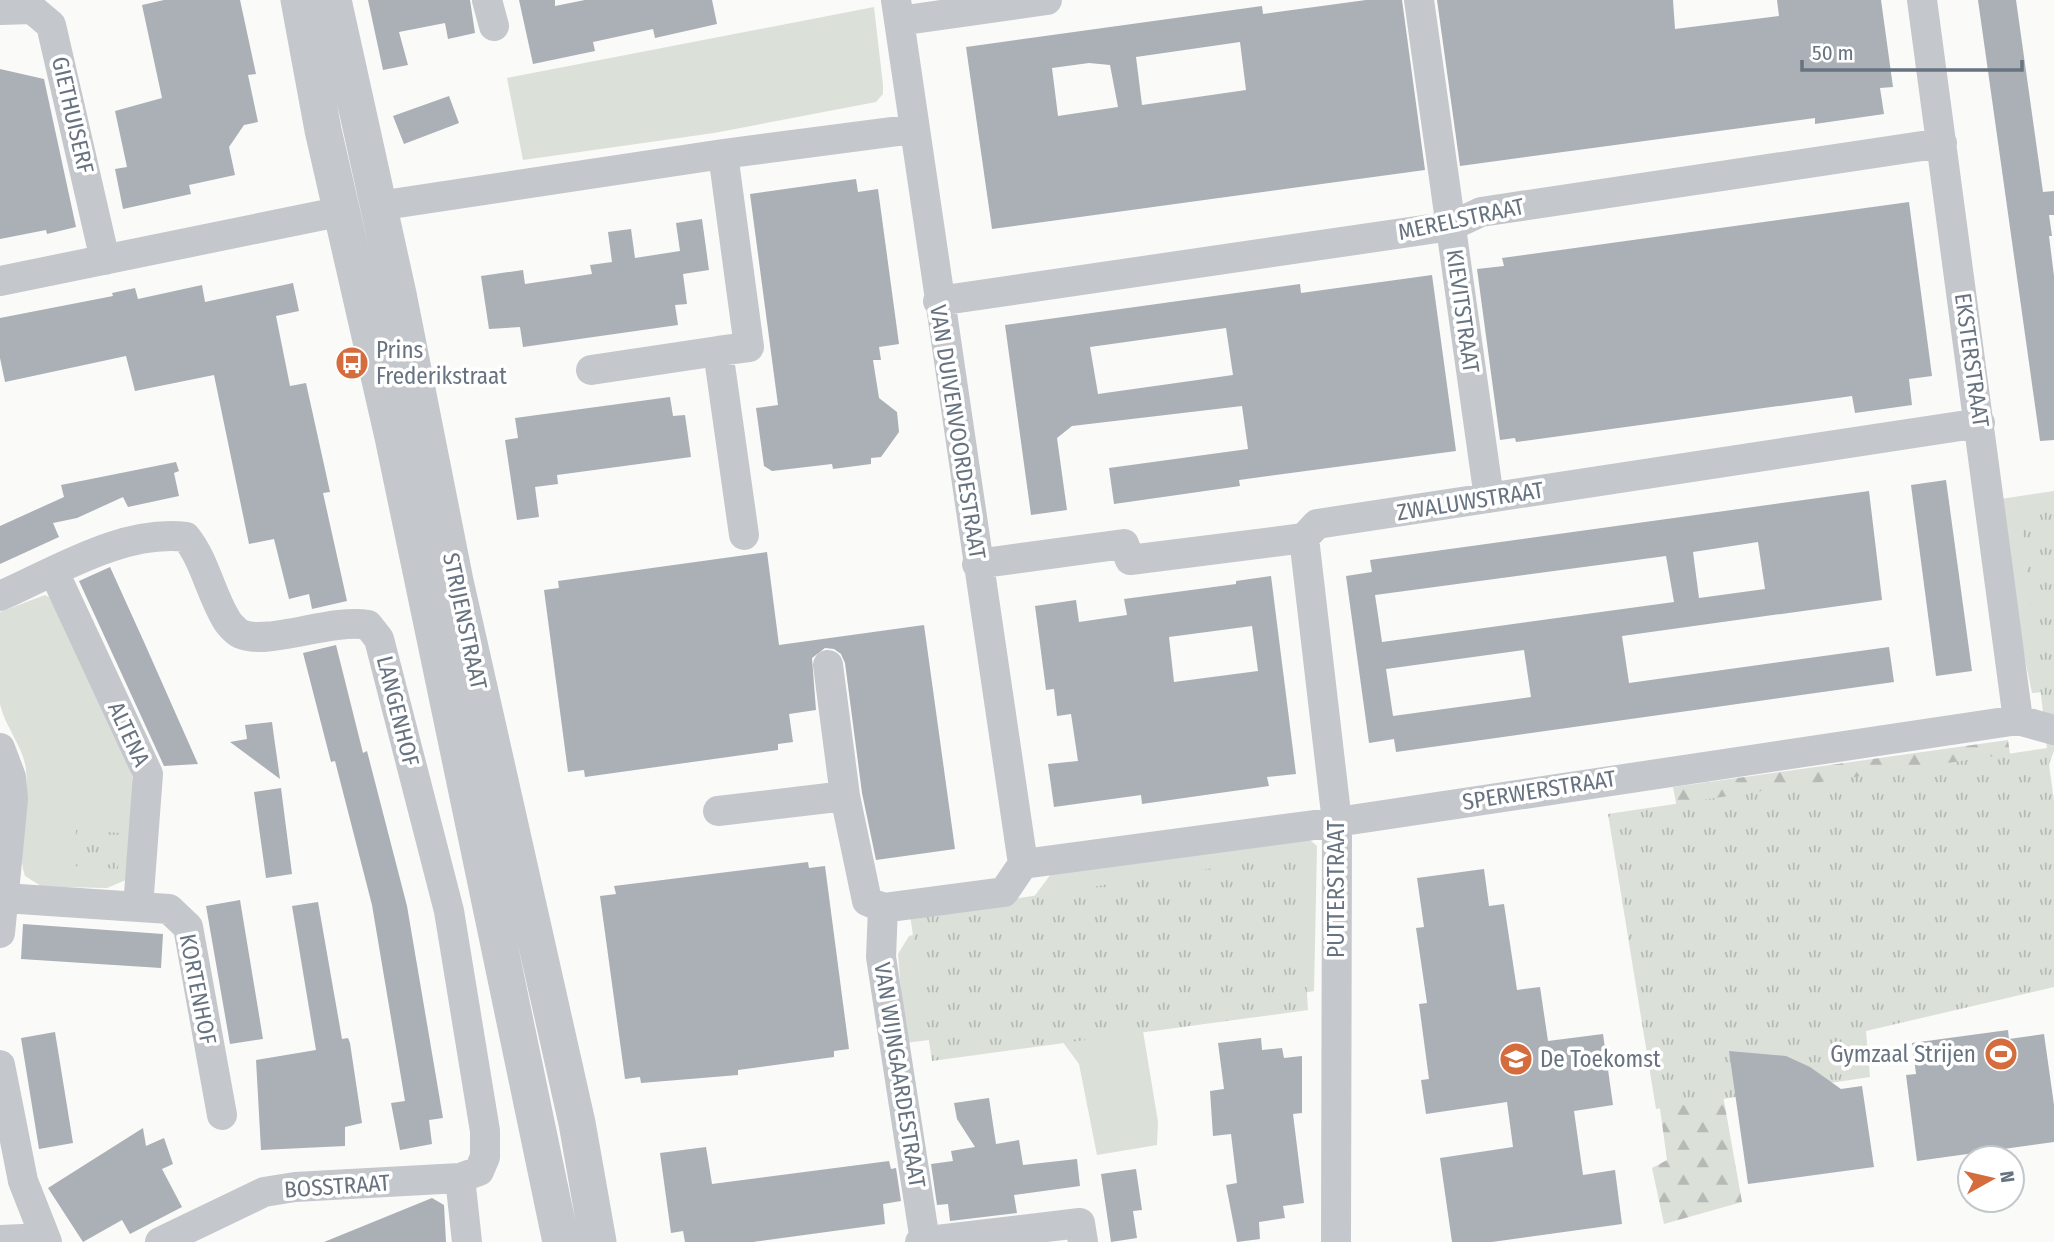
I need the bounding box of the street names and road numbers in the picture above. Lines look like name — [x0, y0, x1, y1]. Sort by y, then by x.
street label: GIETHUISERF — [46, 54, 100, 176]
street label: MERELSTRAAT — [1395, 192, 1527, 246]
street label: KIEVITSTRAAT — [1440, 247, 1486, 375]
street label: EKSTERSTRAAT — [1949, 291, 1995, 429]
street label: VAN DUIVENVOORDESTRAAT — [924, 303, 992, 561]
street label: ZWALUWSTRAAT — [1395, 476, 1546, 526]
street label: STRIJENSTRAAT — [437, 550, 493, 692]
street label: LANGENHOF — [371, 653, 425, 769]
street label: ALTENA — [102, 697, 156, 771]
street label: SPERWERSTRAAT — [1460, 764, 1618, 816]
street label: PUTTERSTRAAT — [1322, 820, 1350, 958]
street label: KORTENHOF — [174, 931, 222, 1047]
street label: VAN WIJNGAARDESTRAAT — [868, 960, 932, 1190]
street label: BOSSTRAAT — [283, 1168, 391, 1204]

